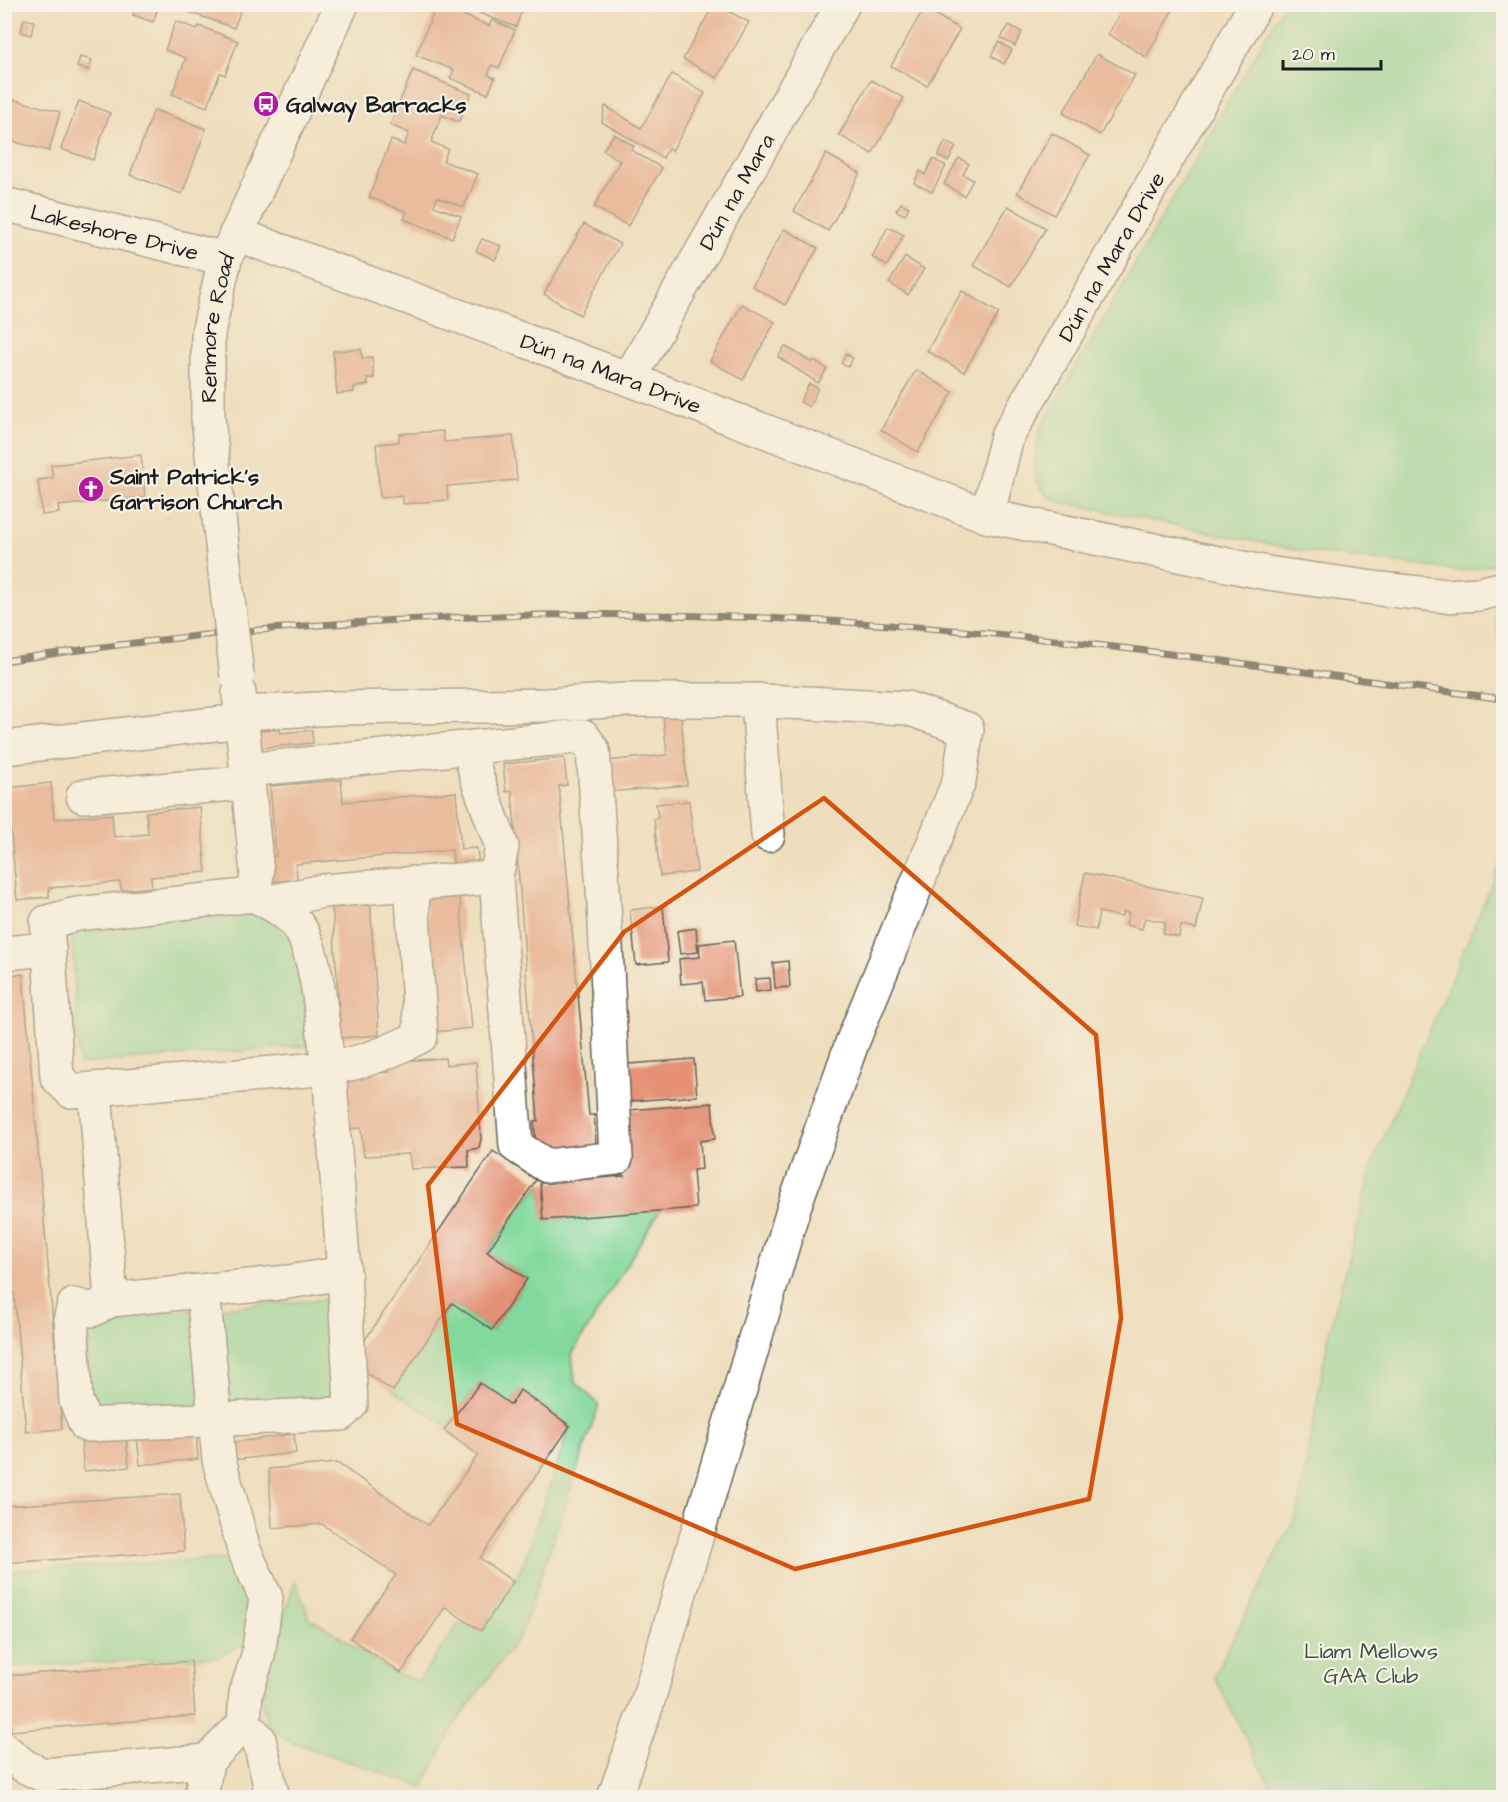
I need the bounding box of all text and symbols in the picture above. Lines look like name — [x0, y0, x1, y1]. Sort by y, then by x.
scale bar — [1283, 33, 1380, 71]
text: 20 m — [1292, 42, 1335, 67]
bus stop icon: Galway Barracks — [251, 89, 281, 119]
place label: Galway Barracks — [286, 90, 467, 123]
street label: Dún na Mara — [692, 128, 783, 256]
street label: Dún na Mara Drive — [1051, 166, 1173, 347]
street label: Lakeshore Drive — [27, 197, 202, 269]
street label: Renmore Road — [194, 248, 243, 403]
street label: Dún na Mara Drive — [516, 326, 706, 422]
place label: Saint Patrick's Garrison Church — [109, 462, 283, 518]
church icon: Saint Patrick's Garrison Church — [76, 474, 106, 504]
park label: Liam Mellows GAA Club — [1304, 1636, 1438, 1692]

